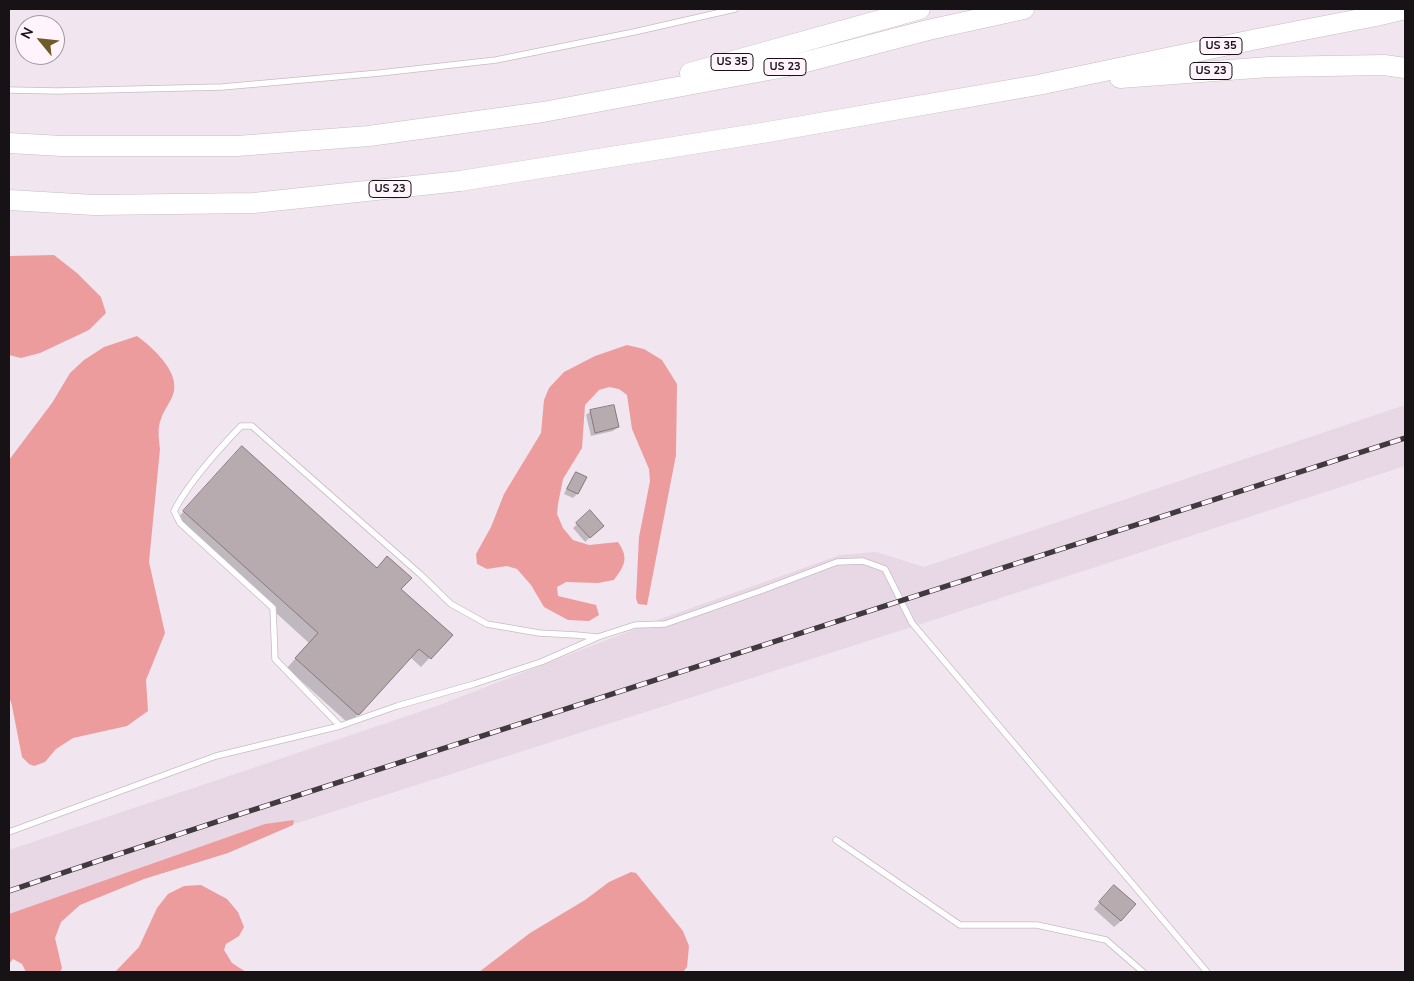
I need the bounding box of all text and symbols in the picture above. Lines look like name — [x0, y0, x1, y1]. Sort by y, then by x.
north arrow — [15, 15, 65, 65]
text: N — [16, 24, 38, 42]
road number: US 35 — [1200, 37, 1242, 54]
road number: US 35 — [711, 54, 753, 70]
road number: US 23 — [764, 58, 806, 76]
road number: US 23 — [1190, 62, 1232, 80]
road number: US 23 — [369, 180, 411, 198]

